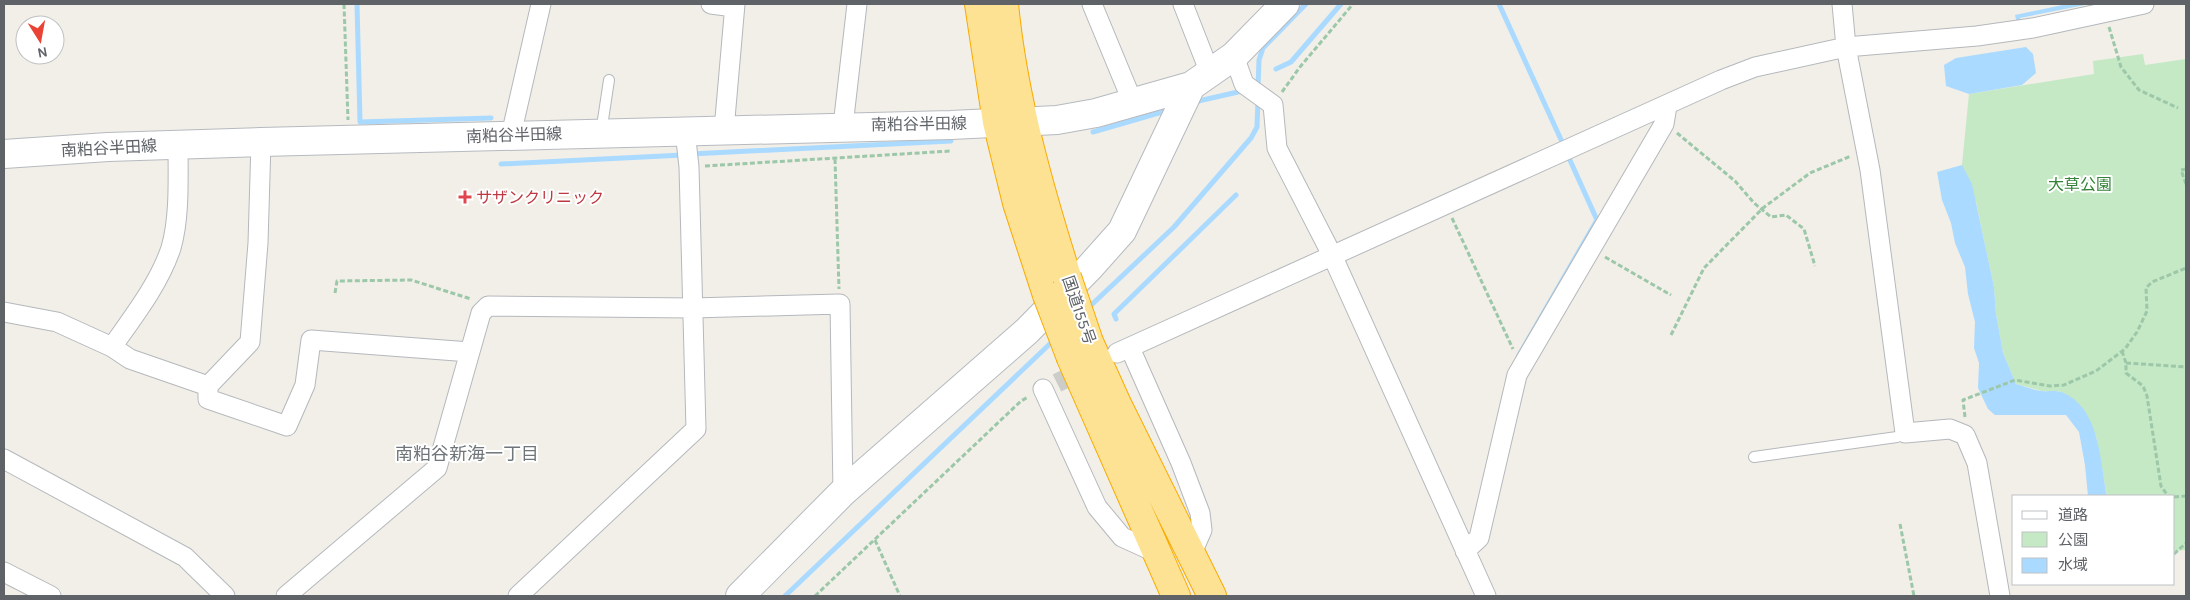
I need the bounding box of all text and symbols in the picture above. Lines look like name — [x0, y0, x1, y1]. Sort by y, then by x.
north arrow — [15, 15, 65, 65]
text: N — [36, 43, 49, 62]
street label: 南粕谷半田線 — [871, 114, 967, 134]
street label: 南粕谷半田線 — [466, 124, 562, 146]
street label: 南粕谷半田線 — [61, 136, 157, 160]
park label: 大草公園 — [2048, 175, 2112, 194]
place label: サザンクリニック — [476, 188, 604, 207]
marker: サザンクリニック — [458, 190, 472, 204]
street label: 国道155号 — [1058, 273, 1100, 347]
district label: 南粕谷新海一丁目 — [395, 443, 539, 465]
legend — [2012, 495, 2175, 585]
text: 道路 — [2058, 506, 2088, 524]
text: 公園 — [2058, 531, 2088, 549]
text: 水域 — [2058, 556, 2088, 574]

